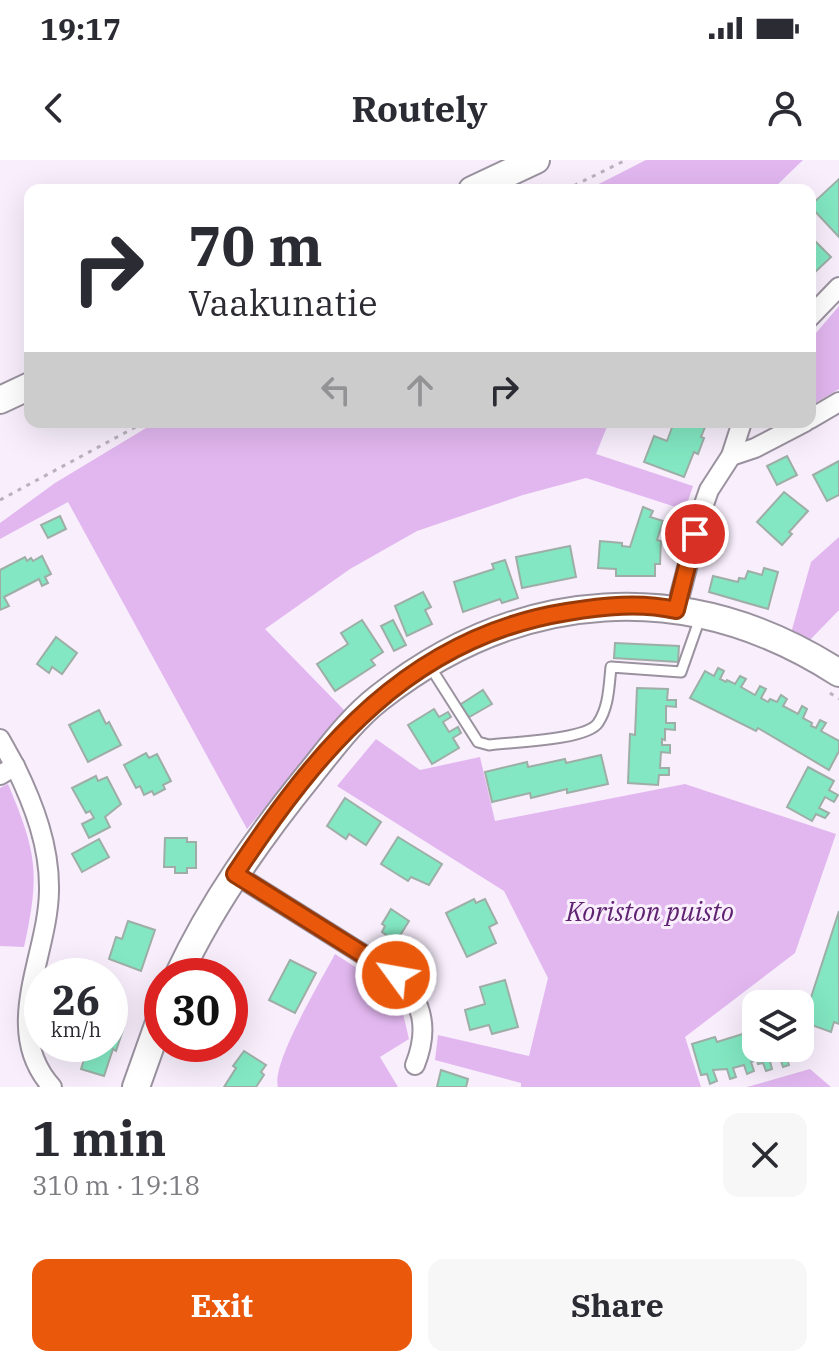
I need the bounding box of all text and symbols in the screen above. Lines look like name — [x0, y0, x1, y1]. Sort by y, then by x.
text: 19:17 — [40, 9, 121, 48]
text: Routely — [352, 85, 487, 132]
icon: back — [32, 86, 76, 130]
icon: person — [763, 86, 807, 130]
text: 70 m — [188, 209, 323, 281]
icon: right — [56, 216, 160, 320]
text: Vaakunatie — [188, 279, 377, 326]
icon: left — [314, 368, 358, 412]
icon: ahead — [398, 368, 442, 412]
icon: right — [482, 368, 526, 412]
pin — [661, 500, 729, 568]
icon: arrive — [673, 512, 717, 556]
park label: Koriston puisto — [565, 894, 734, 928]
position arrow — [354, 933, 438, 1017]
speed limit sign: 30 — [144, 958, 248, 1062]
text: 26 — [52, 974, 100, 1026]
map controls — [742, 990, 814, 1062]
button: layers — [742, 990, 814, 1062]
text: km/h — [51, 1016, 101, 1043]
text: 1 min — [32, 1107, 166, 1169]
button: close — [723, 1113, 807, 1197]
text: 310 m · 19:18 — [32, 1168, 200, 1202]
button: Exit — [32, 1259, 412, 1351]
button: Share — [428, 1259, 807, 1351]

